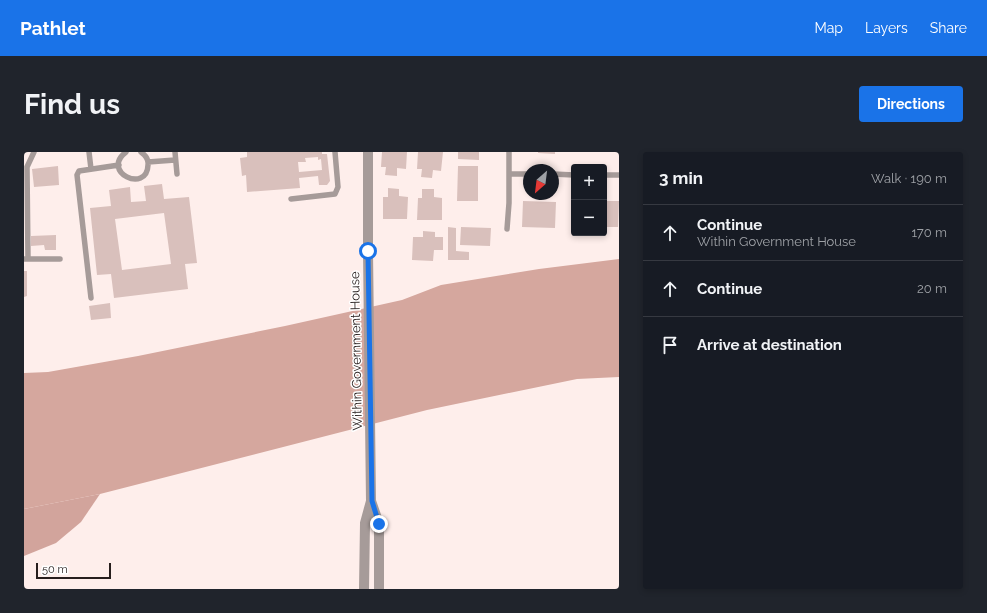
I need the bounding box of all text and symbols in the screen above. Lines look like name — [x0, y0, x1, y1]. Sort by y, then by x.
text: Pathlet — [20, 17, 86, 39]
text: Map — [815, 20, 843, 36]
text: Layers — [865, 20, 908, 36]
text: Share — [930, 20, 967, 36]
button: Directions — [859, 86, 963, 122]
text: Find us — [24, 88, 120, 121]
north arrow — [523, 164, 559, 200]
map controls — [571, 164, 607, 236]
button: + — [571, 164, 607, 200]
text: 3 min — [659, 168, 703, 188]
text: Walk · 190 m — [871, 171, 947, 186]
button: − — [571, 200, 607, 236]
text: Continue — [697, 216, 762, 234]
icon: ahead — [659, 222, 681, 244]
text: 170 m — [911, 225, 947, 240]
text: Within Government House — [697, 234, 856, 249]
route start — [359, 242, 377, 260]
street label: Within Government House — [347, 271, 365, 431]
icon: ahead — [659, 278, 681, 300]
text: Continue — [697, 280, 762, 298]
text: 20 m — [917, 281, 947, 296]
icon: arrive — [659, 334, 681, 356]
text: Arrive at destination — [697, 336, 842, 354]
route end — [370, 515, 388, 533]
scale bar — [36, 561, 111, 580]
text: 50 m — [42, 563, 68, 576]

